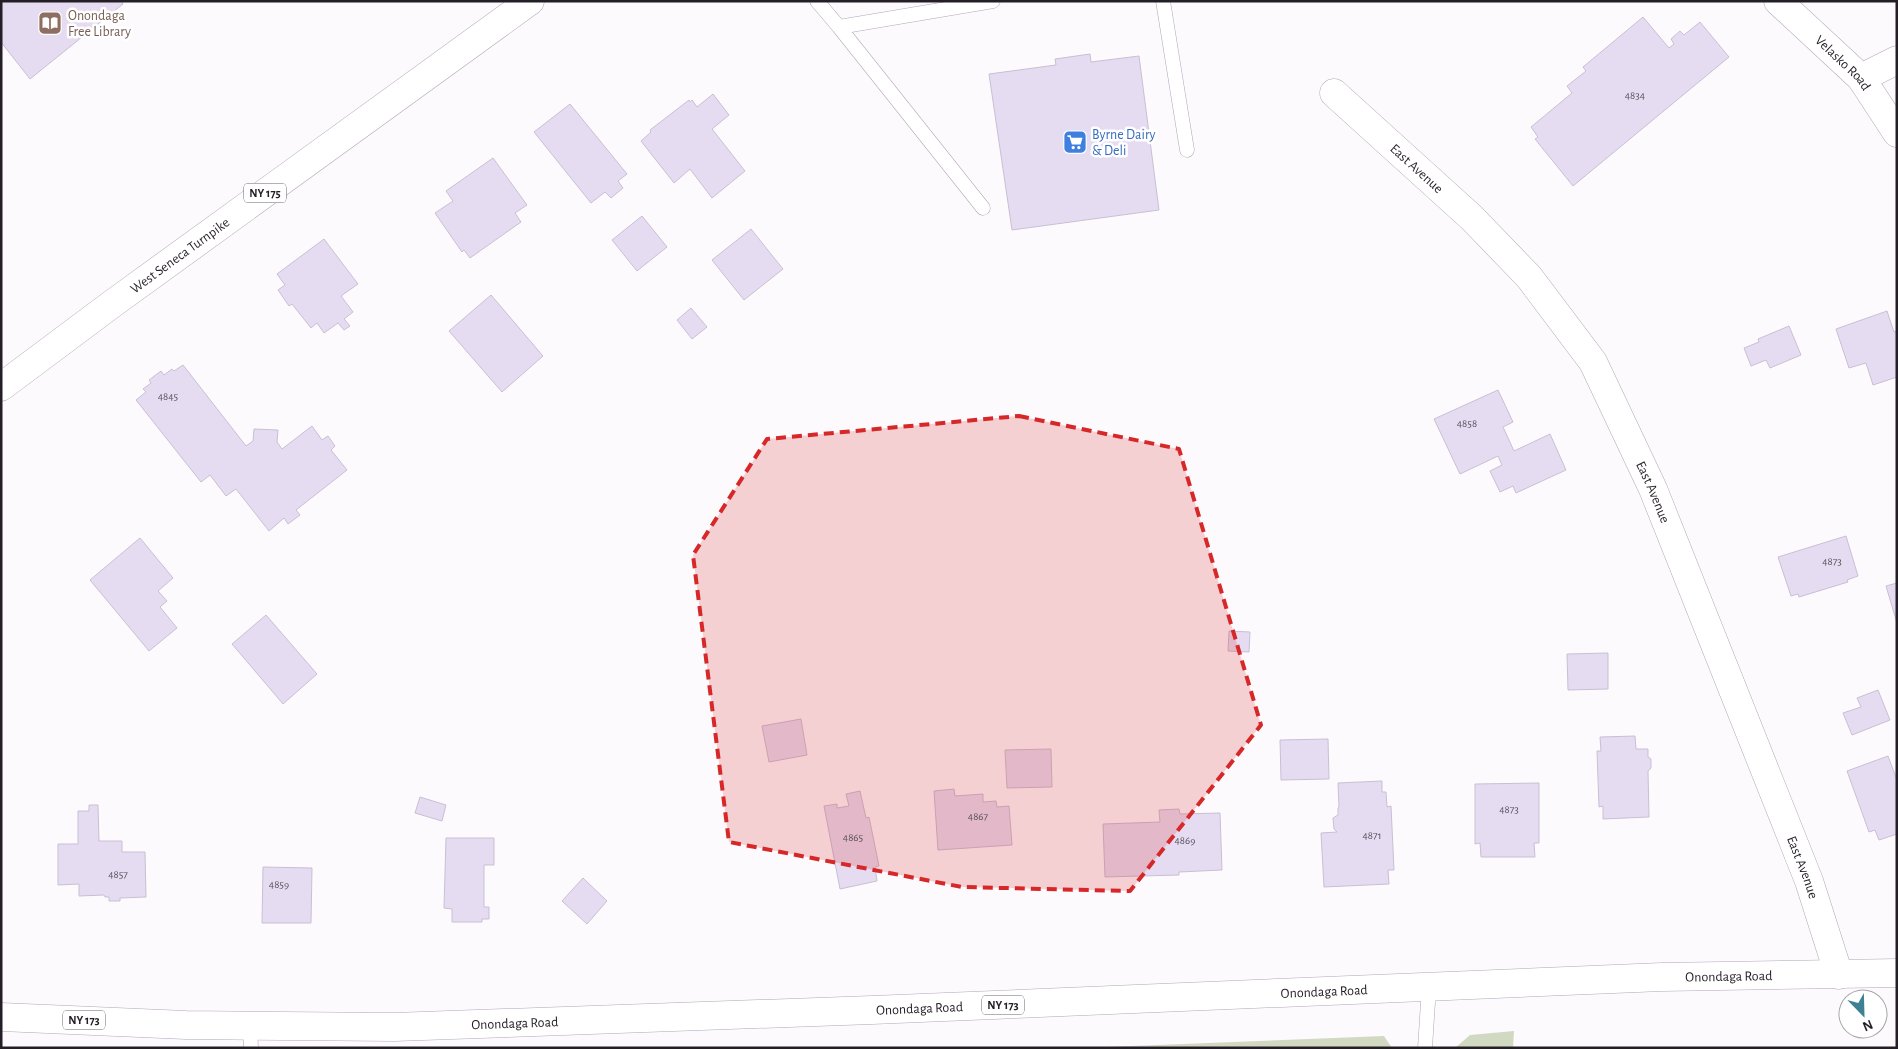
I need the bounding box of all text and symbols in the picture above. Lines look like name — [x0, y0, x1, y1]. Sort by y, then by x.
place label: Onondaga Free Library — [68, 9, 131, 39]
library icon: Onondaga Free Library — [37, 10, 63, 36]
street label: Velasko Road — [1812, 33, 1873, 93]
house number: 4834 — [1625, 90, 1645, 101]
place label: Byrne Dairy & Deli — [1092, 128, 1156, 158]
supermarket icon: Byrne Dairy & Deli — [1062, 129, 1088, 155]
street label: East Avenue — [1387, 142, 1445, 196]
road number: NY 175 — [244, 184, 286, 202]
street label: West Seneca Turnpike — [128, 215, 232, 296]
house number: 4845 — [158, 391, 179, 402]
house number: 4858 — [1457, 418, 1477, 429]
street label: East Avenue — [1633, 459, 1672, 525]
house number: 4873 — [1822, 556, 1842, 567]
house number: 4873 — [1499, 804, 1519, 815]
house number: 4867 — [968, 811, 989, 822]
house number: 4871 — [1363, 830, 1381, 841]
house number: 4865 — [843, 832, 864, 843]
street label: East Avenue — [1784, 834, 1820, 900]
house number: 4869 — [1175, 835, 1195, 846]
house number: 4857 — [108, 869, 128, 880]
house number: 4859 — [269, 879, 289, 890]
street label: Onondaga Road — [1685, 969, 1773, 985]
street label: Onondaga Road — [1280, 983, 1368, 1001]
north arrow — [1838, 989, 1888, 1039]
road number: NY 173 — [982, 996, 1024, 1014]
street label: Onondaga Road — [876, 1000, 963, 1018]
road number: NY 173 — [63, 1010, 105, 1030]
street label: Onondaga Road — [471, 1015, 559, 1032]
text: N — [1860, 1017, 1875, 1033]

